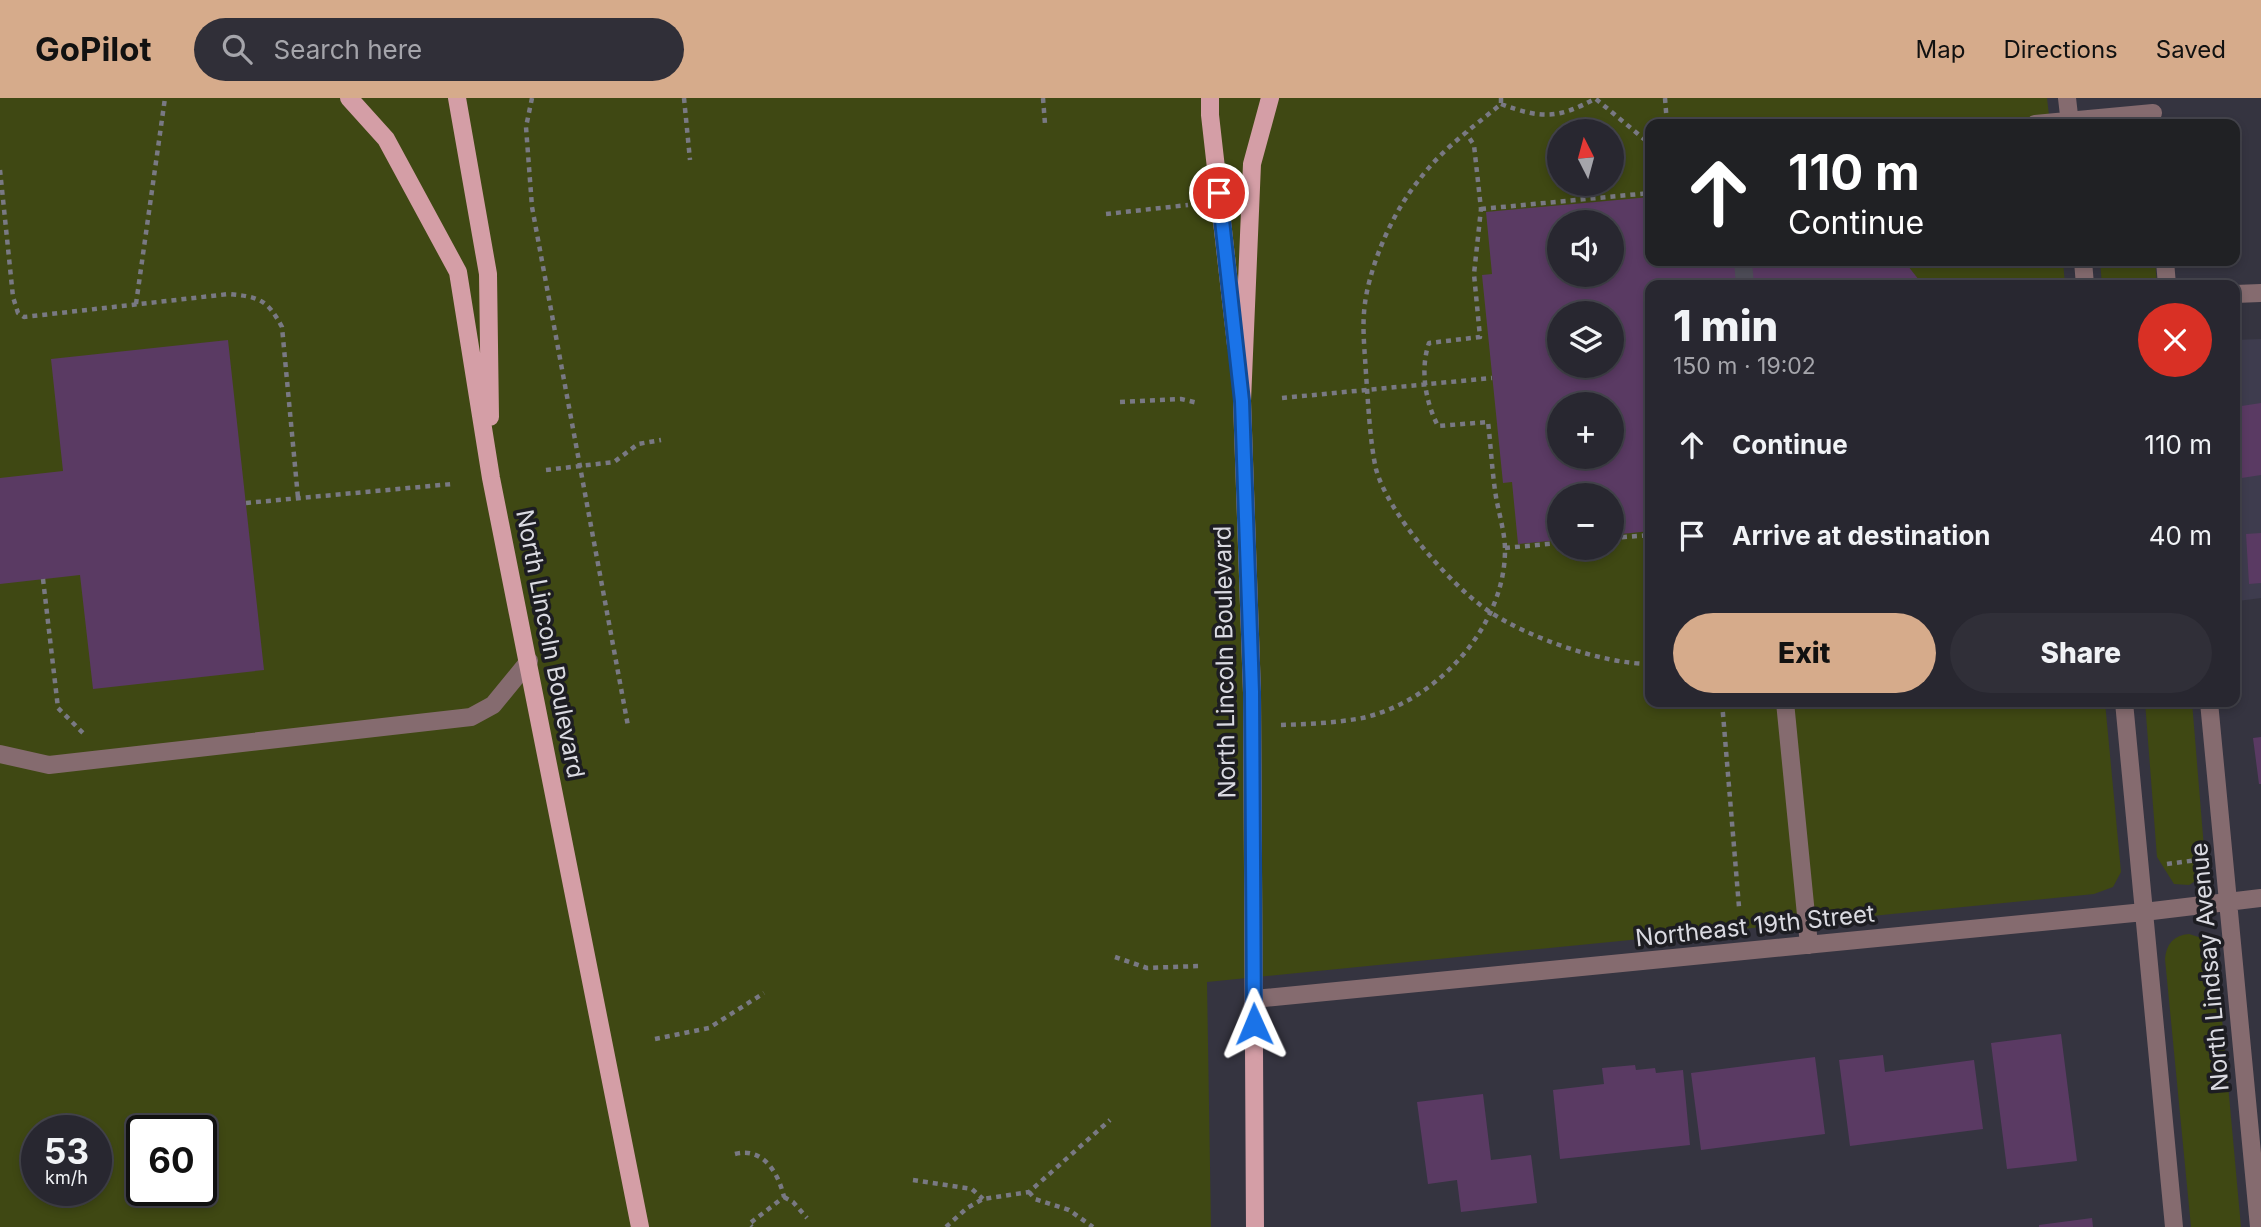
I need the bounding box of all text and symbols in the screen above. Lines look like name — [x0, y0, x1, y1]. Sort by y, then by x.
search box — [194, 18, 684, 81]
text: GoPilot — [35, 29, 152, 69]
icon: search — [218, 30, 256, 68]
text: Search here — [274, 34, 422, 65]
text: Map — [1916, 35, 1965, 64]
text: Directions — [2003, 35, 2118, 64]
text: Saved — [2156, 35, 2226, 64]
north arrow — [1547, 119, 1624, 196]
map controls — [1547, 119, 1624, 560]
text: 110 m — [1788, 143, 1920, 202]
icon: ahead — [1673, 147, 1764, 238]
pin — [1189, 163, 1249, 223]
icon: arrive — [1200, 174, 1238, 212]
text: Continue — [1788, 203, 1924, 242]
button: sound — [1547, 210, 1624, 287]
text: 1 min — [1673, 300, 1778, 351]
button: layers — [1547, 301, 1624, 378]
button: close — [2138, 303, 2212, 377]
text: 150 m · 19:02 — [1673, 352, 1816, 380]
button: + — [1547, 392, 1624, 469]
icon: ahead — [1673, 426, 1711, 464]
text: Continue — [1732, 429, 1848, 460]
text: 110 m — [2144, 429, 2212, 460]
button: − — [1547, 483, 1624, 560]
street label: North Lincoln Boulevard — [510, 507, 591, 781]
icon: arrive — [1673, 517, 1711, 555]
text: Arrive at destination — [1732, 520, 1991, 551]
text: 40 m — [2149, 520, 2212, 551]
street label: North Lincoln Boulevard — [1208, 525, 1241, 799]
button: Exit — [1673, 613, 1936, 693]
button: Share — [1950, 613, 2212, 693]
street label: North Lindsay Avenue — [2184, 842, 2235, 1092]
street label: Northeast 19th Street — [1634, 899, 1876, 952]
position arrow — [1217, 987, 1291, 1061]
speed limit sign: 60 — [126, 1115, 217, 1206]
text: 53 — [44, 1130, 89, 1172]
text: km/h — [45, 1167, 88, 1188]

